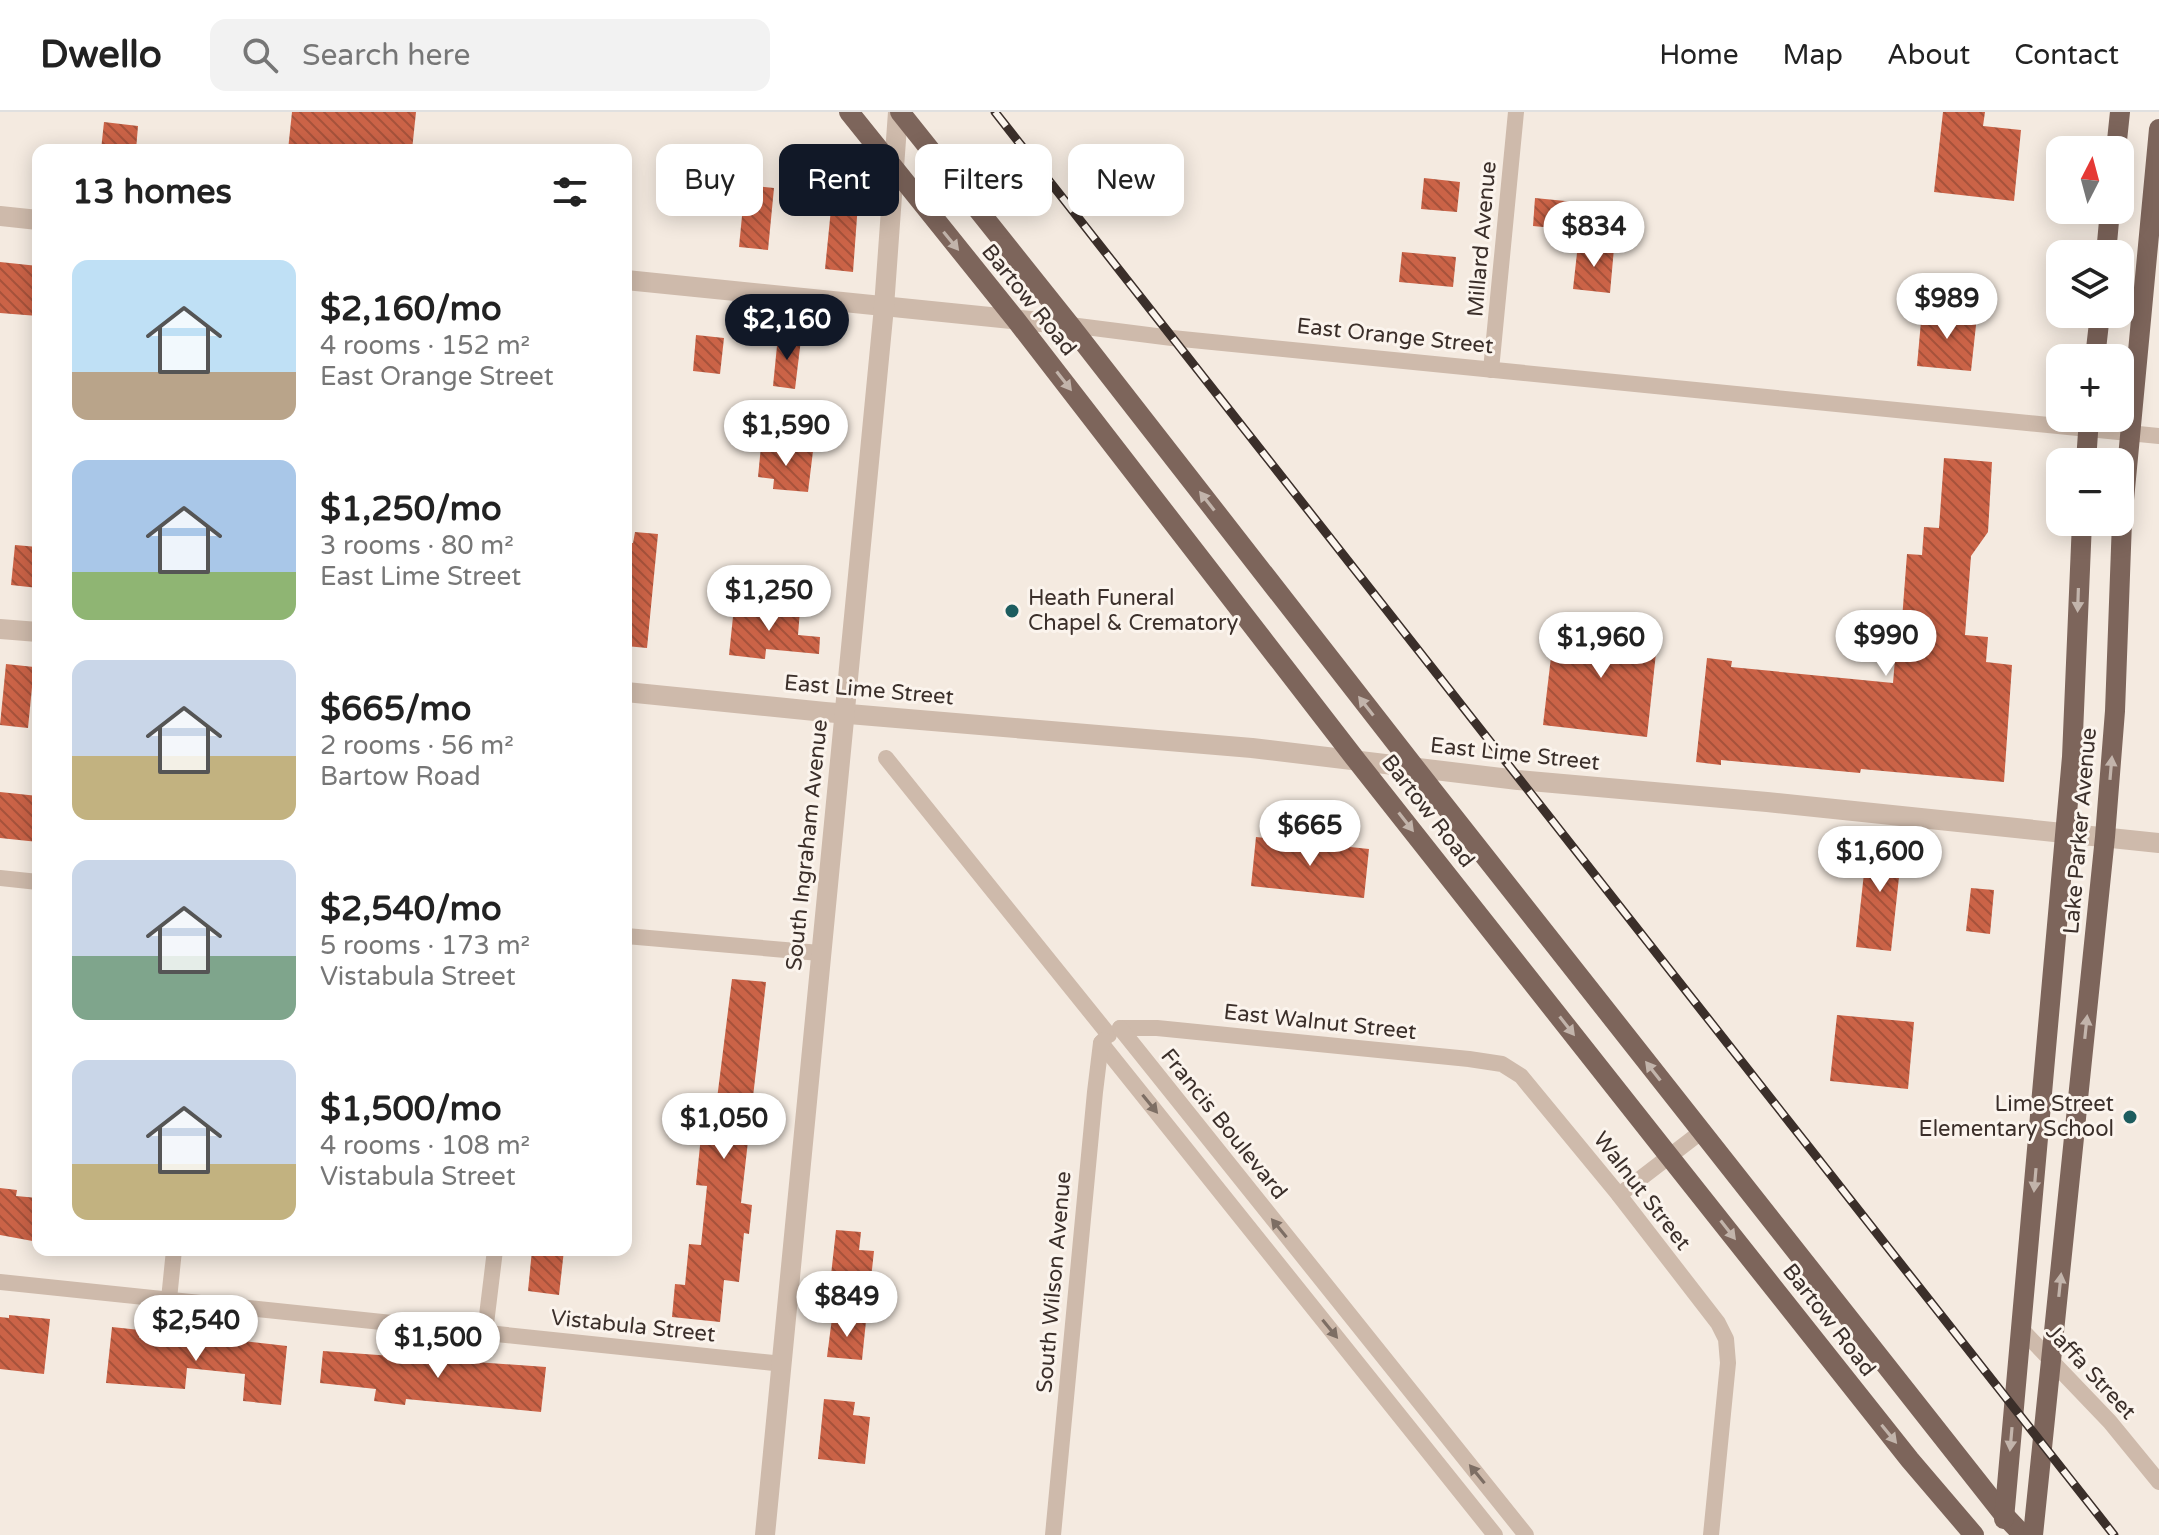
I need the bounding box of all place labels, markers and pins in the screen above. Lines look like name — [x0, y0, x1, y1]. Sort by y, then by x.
pin: $834 — [1547, 201, 1641, 269]
pin: $989 — [1900, 273, 1994, 341]
pin: $2,160 — [722, 294, 852, 362]
pin: $1,590 — [721, 400, 851, 468]
pin: $1,250 — [704, 565, 834, 633]
place label: Heath Funeral Chapel & Crematory — [1028, 585, 1238, 636]
marker: Heath Funeral Chapel & Crematory — [1003, 602, 1021, 620]
pin: $990 — [1839, 610, 1933, 678]
pin: $1,960 — [1536, 612, 1666, 680]
pin: $665 — [1263, 800, 1357, 868]
pin: $1,600 — [1815, 826, 1945, 894]
place label: Lime Street Elementary School — [1919, 1091, 2114, 1142]
pin: $1,050 — [659, 1093, 789, 1161]
marker: Lime Street Elementary School — [2121, 1108, 2139, 1126]
pin: $849 — [800, 1271, 894, 1339]
pin: $2,540 — [131, 1295, 261, 1363]
pin: $1,500 — [373, 1312, 503, 1380]

